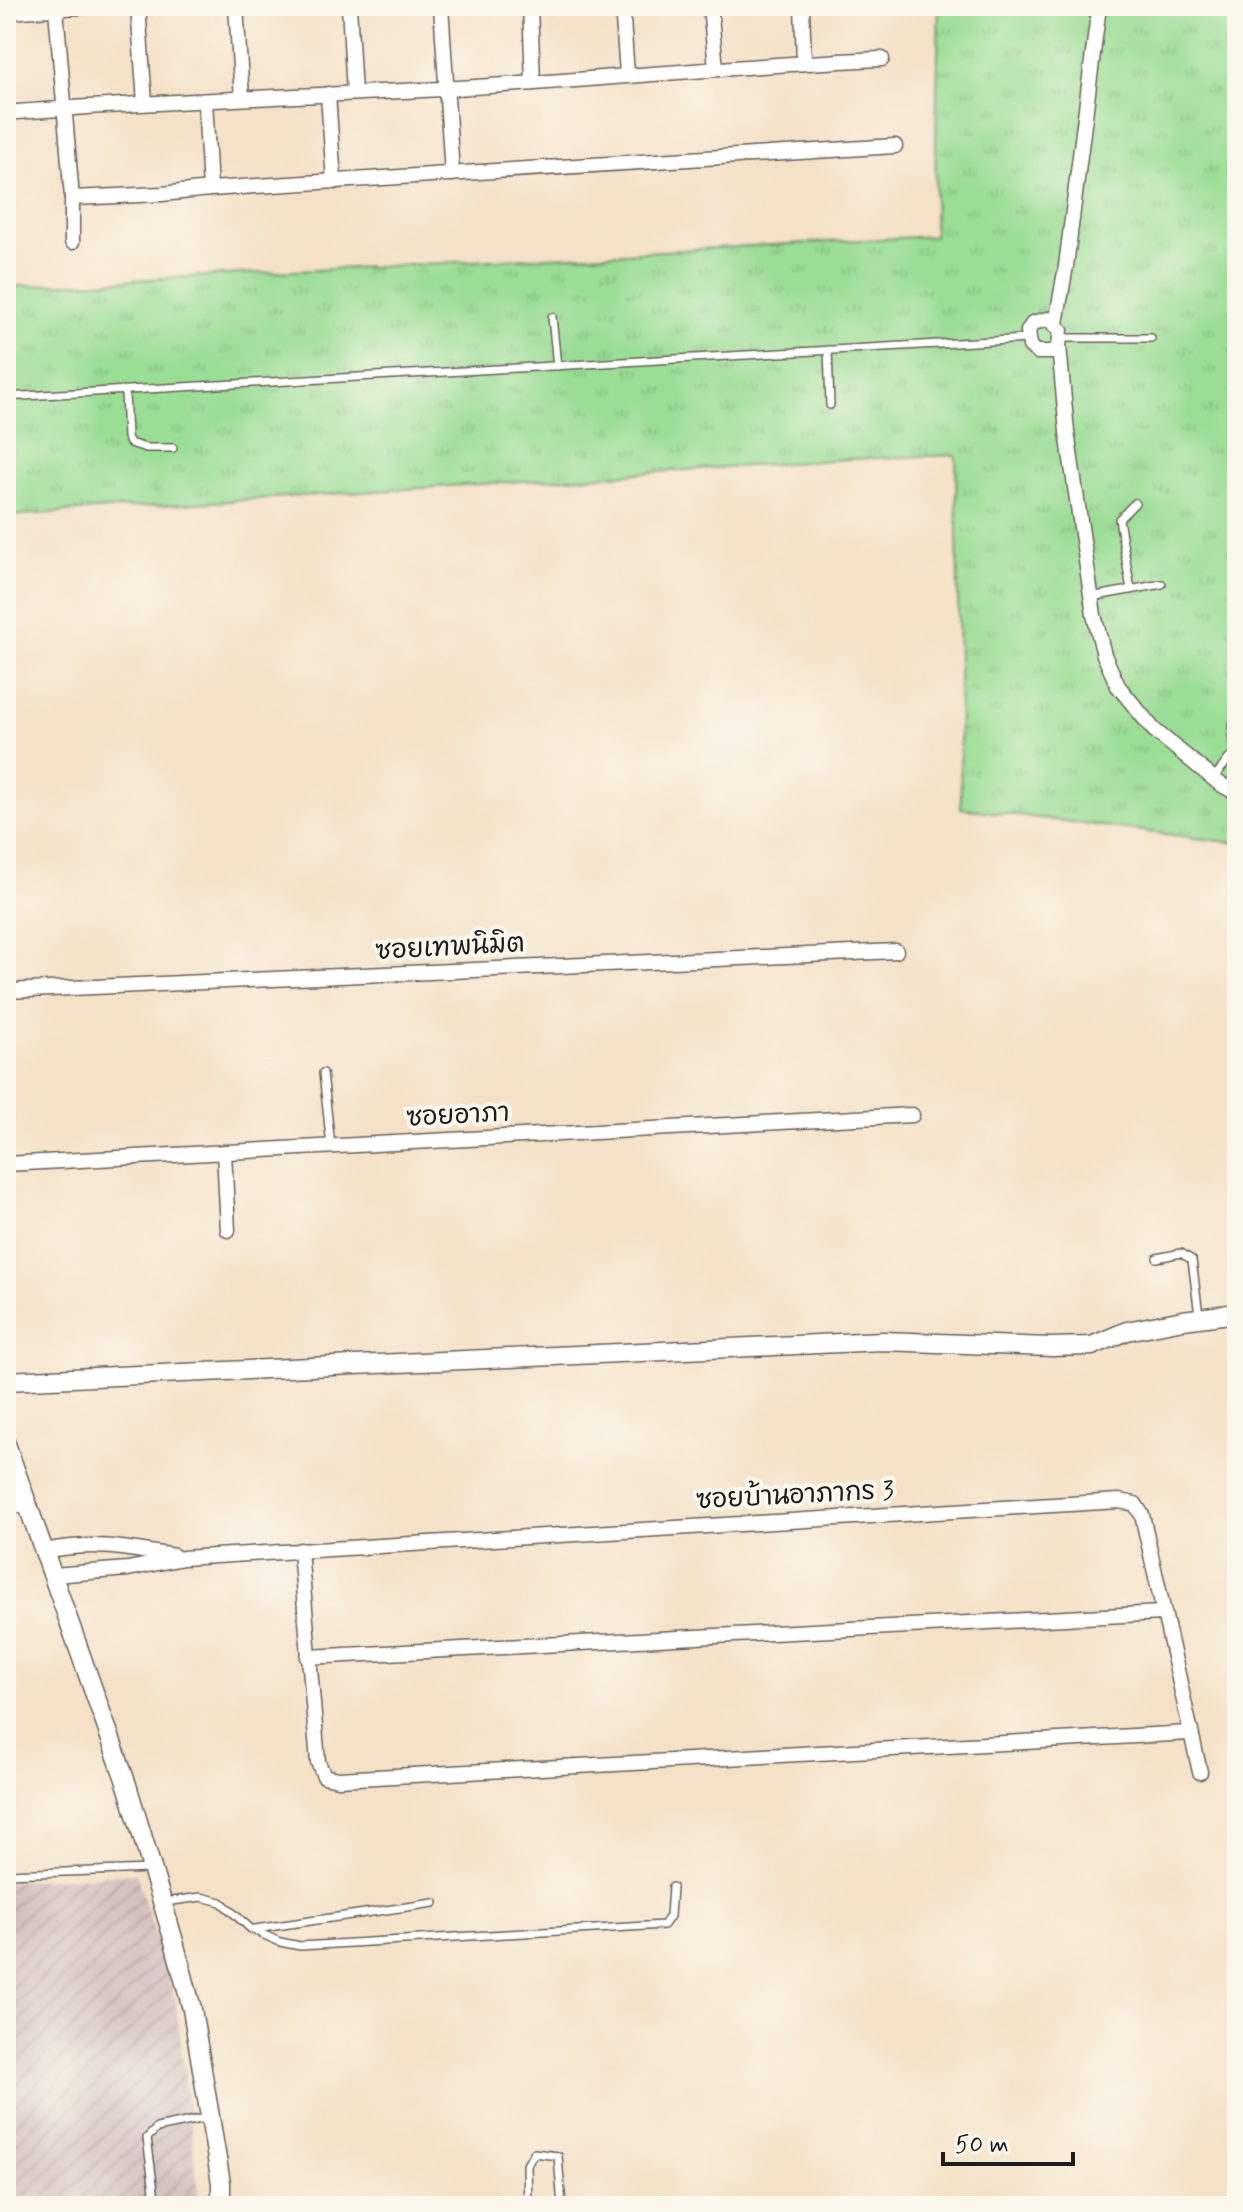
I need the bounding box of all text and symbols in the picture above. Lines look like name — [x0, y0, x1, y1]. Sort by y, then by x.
street label: ซอยเทพนิมิต — [374, 927, 526, 969]
street label: ซอยอาภา — [405, 1096, 511, 1136]
street label: ซอยบ้านอาภากร 3 — [695, 1473, 895, 1518]
scale bar — [943, 2116, 1073, 2166]
text: 50 m — [955, 2130, 1009, 2161]

